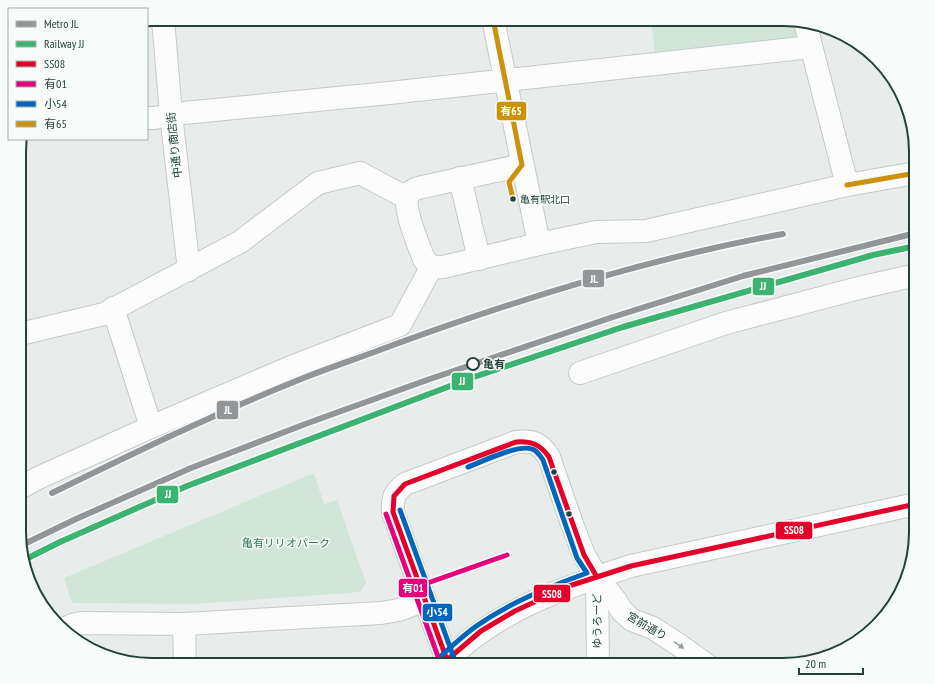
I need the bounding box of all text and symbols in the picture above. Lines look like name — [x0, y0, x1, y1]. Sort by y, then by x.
legend — [8, 8, 148, 140]
text: Metro JL — [44, 16, 79, 31]
text: Railway JJ — [44, 36, 84, 51]
text: SS08 — [44, 56, 65, 71]
text: 有01 — [44, 76, 67, 91]
text: 小54 — [44, 96, 67, 111]
line badge: 有65 — [496, 101, 527, 121]
text: 有65 — [500, 104, 522, 118]
street label: 中通り商店街 — [164, 111, 184, 179]
text: 有65 — [44, 116, 67, 131]
place label: 亀有駅北口 — [520, 193, 570, 206]
marker: 亀有駅北口 — [508, 194, 518, 204]
line badge: JL — [582, 269, 605, 288]
text: JL — [589, 272, 598, 286]
line badge: JJ — [752, 277, 775, 296]
text: JJ — [759, 279, 766, 293]
marker: 亀有 — [466, 357, 480, 371]
place label: 亀有 — [483, 357, 505, 371]
line badge: JJ — [451, 372, 474, 391]
text: JJ — [458, 374, 465, 388]
line badge: JL — [216, 400, 239, 420]
text: JL — [223, 403, 232, 417]
unlabelled marker — [549, 467, 559, 477]
line badge: JJ — [156, 485, 179, 504]
text: JJ — [164, 487, 171, 501]
unlabelled marker — [564, 509, 574, 519]
line badge: SS08 — [775, 521, 813, 540]
text: SS08 — [784, 523, 804, 537]
park label: 亀有リリオパーク — [242, 536, 330, 550]
line badge: 有01 — [398, 578, 428, 598]
text: 有01 — [402, 581, 424, 595]
line badge: SS08 — [533, 584, 571, 603]
text: SS08 — [542, 587, 562, 601]
street label: ゆうろーど — [590, 594, 604, 649]
line badge: 小54 — [422, 603, 453, 622]
text: 小54 — [426, 605, 448, 619]
street label: 宮前通り — [624, 609, 670, 643]
one-way arrow — [673, 641, 684, 649]
scale bar — [799, 650, 863, 676]
text: 20 m — [805, 656, 826, 671]

